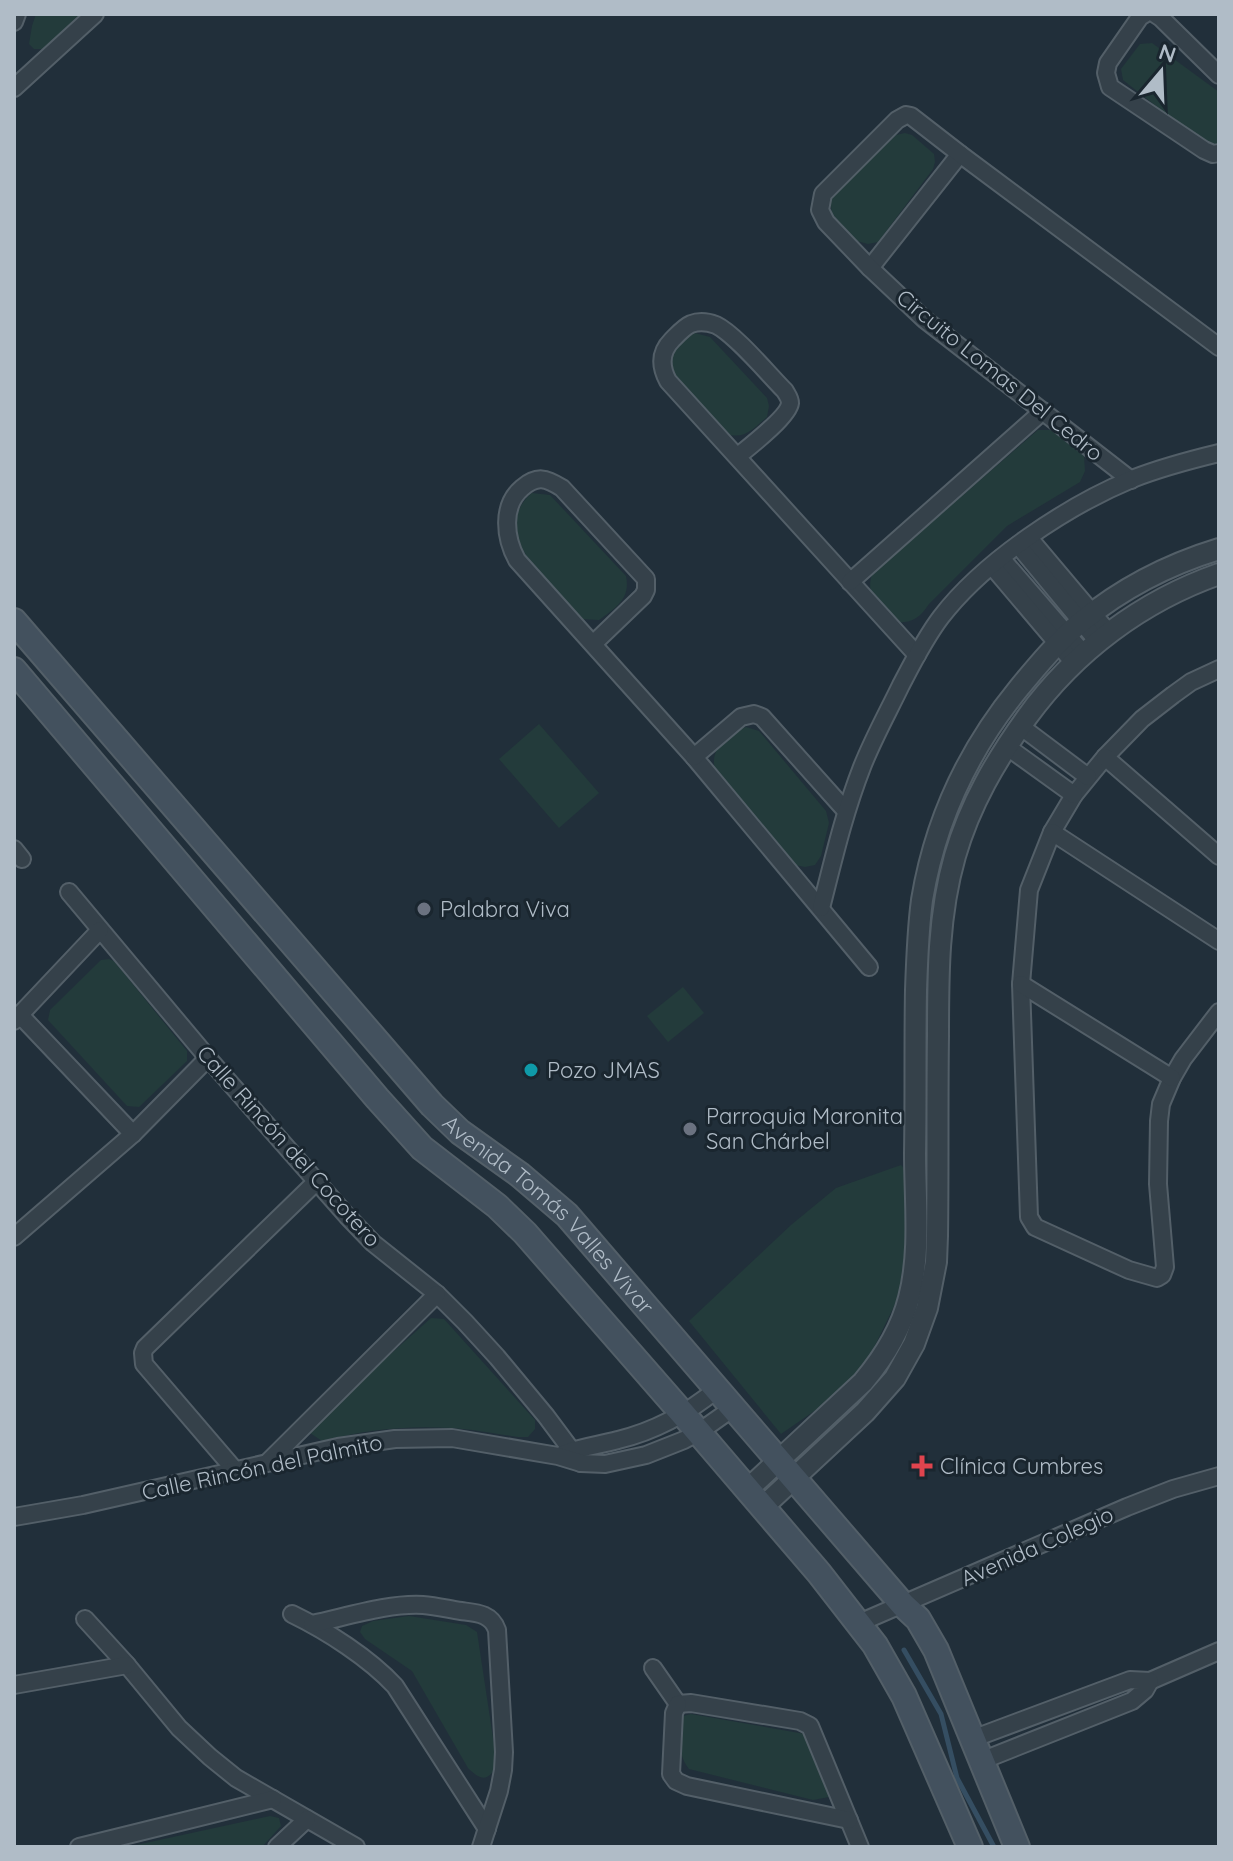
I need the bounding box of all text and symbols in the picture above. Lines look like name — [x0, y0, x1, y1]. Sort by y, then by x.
north arrow — [1121, 32, 1201, 112]
text: N — [1155, 37, 1180, 69]
street label: Circuito Lomas Del Cedro — [891, 283, 1109, 467]
place label: Palabra Viva — [440, 895, 570, 923]
marker: Palabra Viva — [415, 900, 433, 918]
street label: Calle Rincón del Cocotero — [191, 1039, 387, 1253]
place label: Pozo JMAS — [547, 1056, 660, 1084]
marker: Pozo JMAS — [522, 1061, 540, 1079]
place label: Parroquia Maronita San Chárbel — [706, 1102, 903, 1155]
street label: Avenida Tomás Valles Vivar — [437, 1109, 660, 1320]
marker: Parroquia Maronita San Chárbel — [681, 1120, 699, 1138]
street label: Calle Rincón del Palmito — [139, 1428, 385, 1506]
place label: Clínica Cumbres — [940, 1452, 1103, 1480]
marker: Clínica Cumbres — [911, 1455, 933, 1477]
street label: Avenida Colegio — [956, 1500, 1118, 1592]

